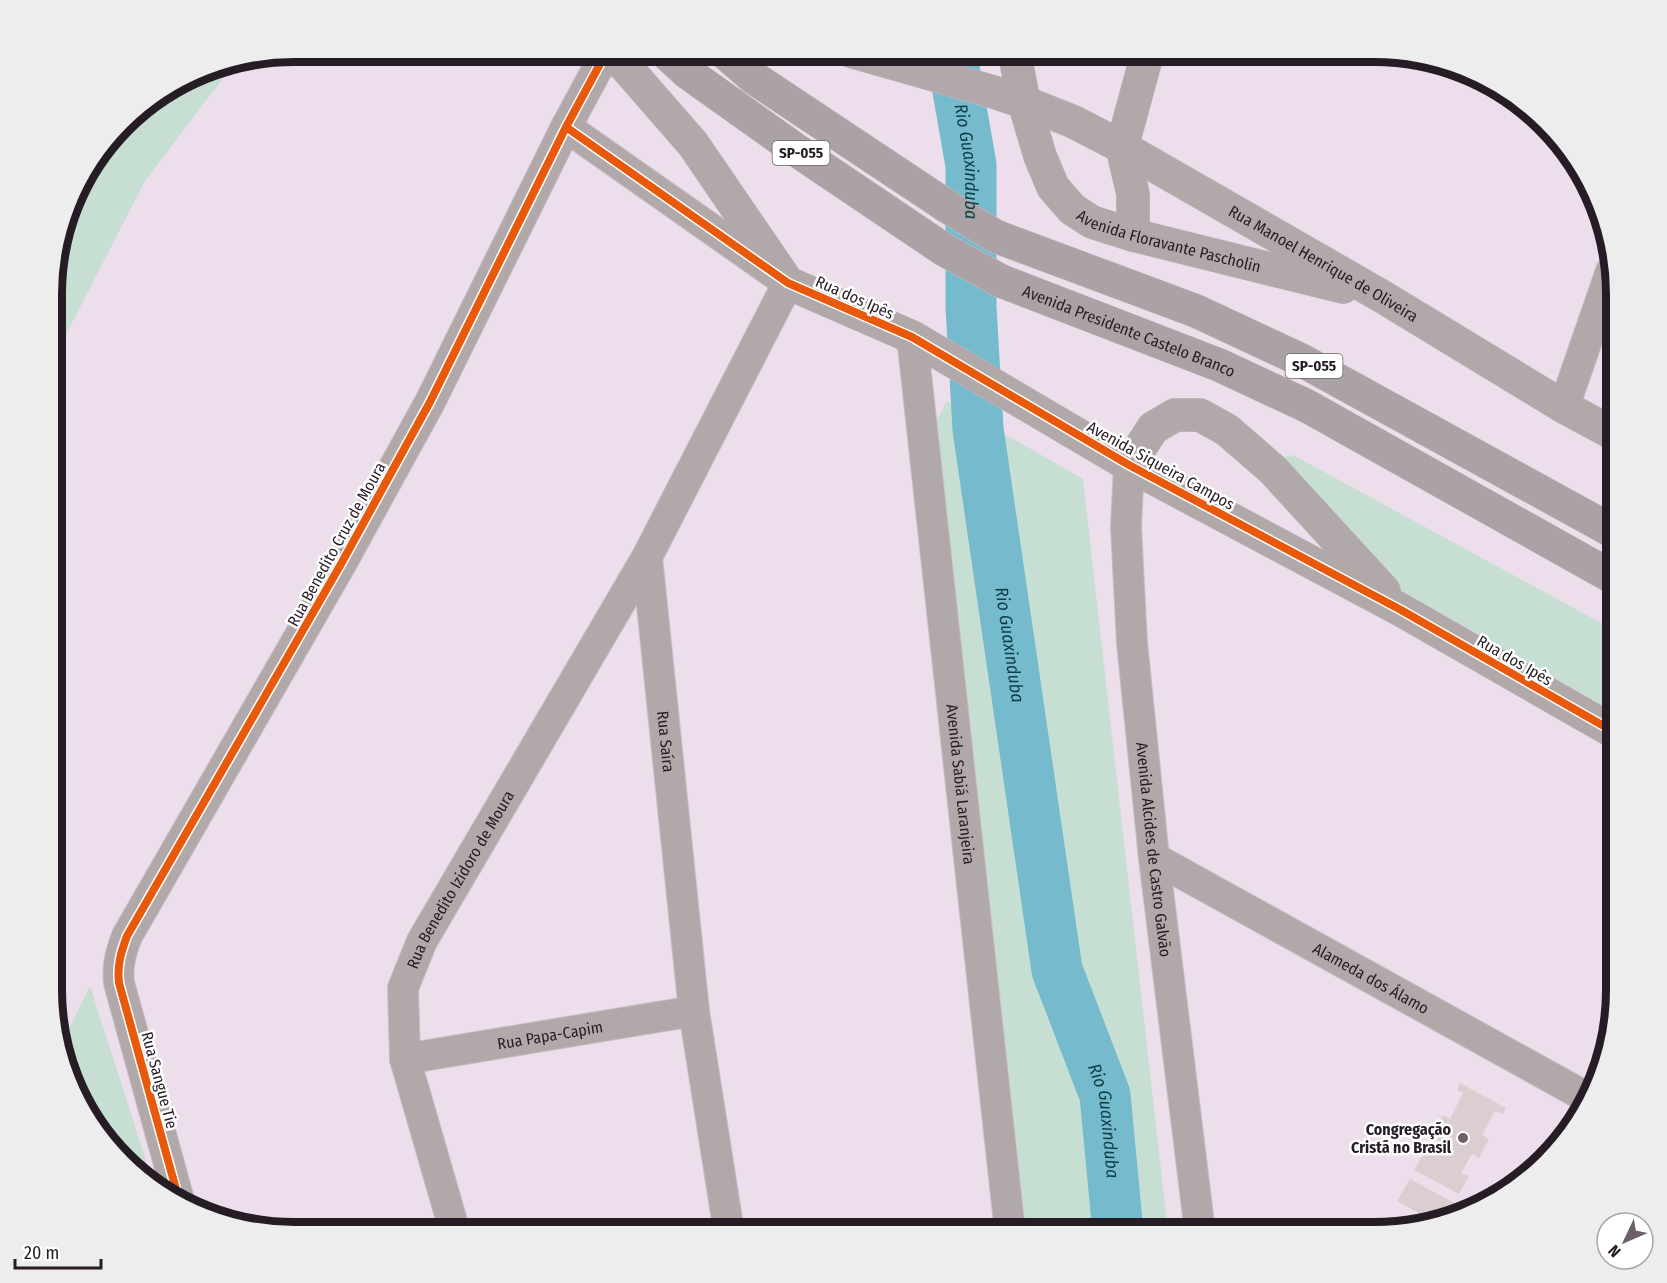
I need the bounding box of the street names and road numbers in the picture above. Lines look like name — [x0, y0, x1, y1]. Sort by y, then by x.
road number: SP-055 — [772, 141, 830, 165]
street label: Rua Manoel Henrique de Oliveira — [1225, 201, 1422, 326]
street label: Avenida Floravante Pascholin — [1073, 206, 1263, 276]
street label: Rua dos Ipês — [813, 272, 897, 323]
street label: Avenida Presidente Castelo Branco — [1020, 281, 1238, 381]
road number: SP-055 — [1286, 354, 1342, 378]
street label: Avenida Siqueira Campos — [1084, 417, 1238, 514]
street label: Rua Benedito Cruz de Moura — [283, 459, 390, 630]
street label: Rua dos Ipês — [1474, 631, 1556, 690]
street label: Avenida Sabiá Laranjeira — [942, 703, 979, 866]
street label: Rua Saíra — [653, 710, 678, 773]
street label: Avenida Alcides de Castro Galvão — [1132, 741, 1175, 958]
street label: Rua Benedito Izidoro de Moura — [403, 787, 518, 971]
street label: Alameda dos Álamo — [1309, 939, 1432, 1018]
street label: Rua Papa-Capim — [496, 1017, 604, 1054]
street label: Rua Sangue Tie — [137, 1030, 182, 1131]

